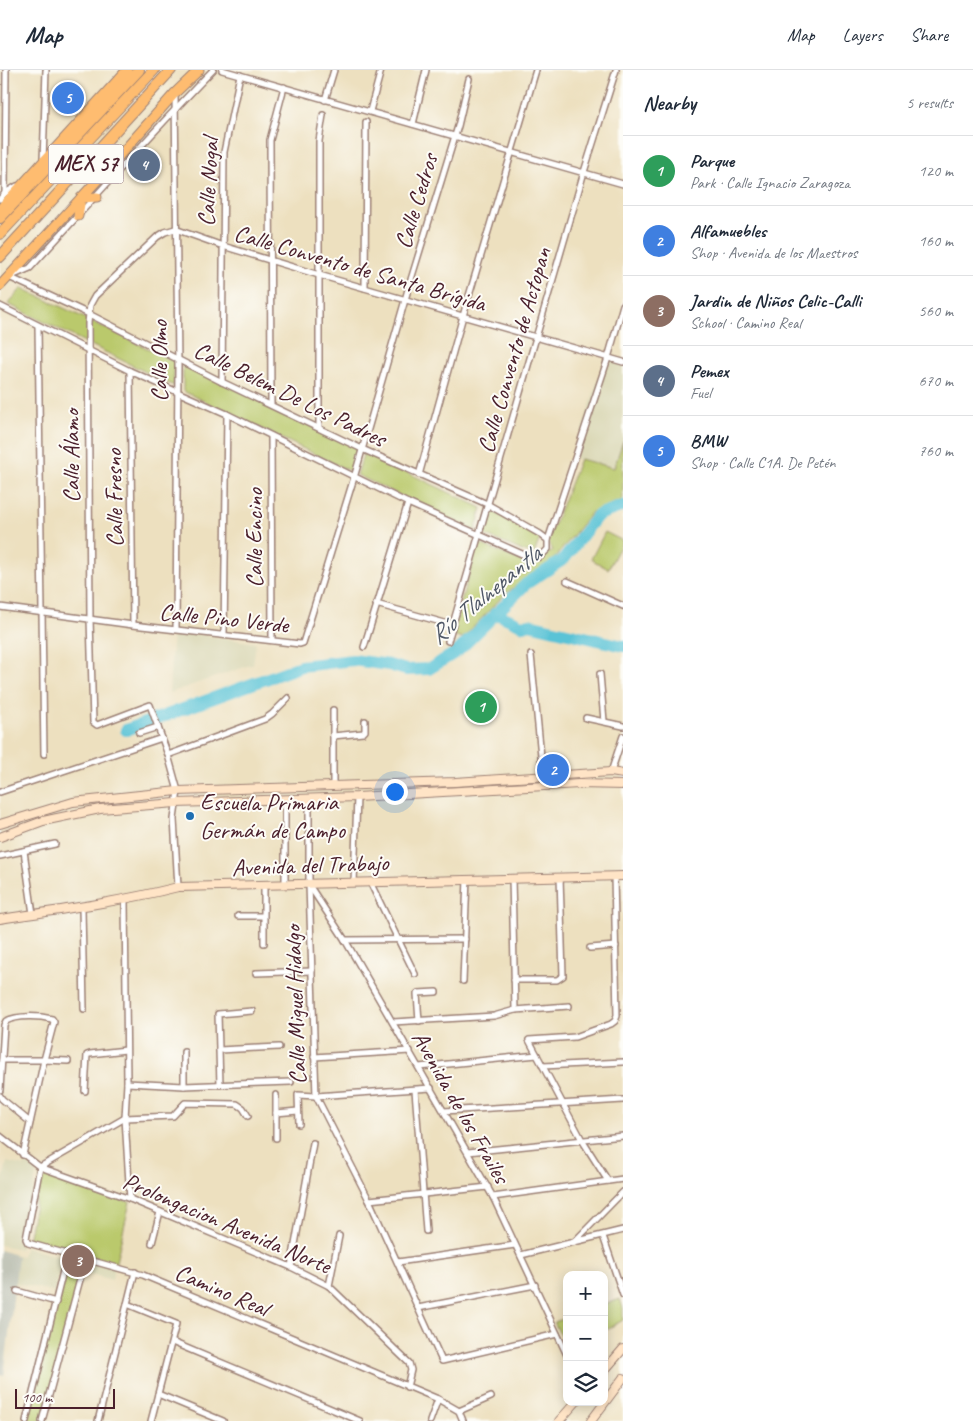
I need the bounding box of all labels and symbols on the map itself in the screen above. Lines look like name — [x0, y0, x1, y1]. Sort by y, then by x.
pin: 5 — [52, 79, 84, 117]
street label: Calle Nogal — [191, 133, 226, 227]
road number: MEX 57 — [48, 144, 124, 184]
pin: 4 — [128, 146, 160, 184]
street label: Calle Cedros — [387, 148, 445, 252]
street label: Calle Convento de Santa Brígida — [231, 218, 490, 319]
street label: Calle Convento de Actopan — [470, 244, 558, 456]
street label: Calle Olmo — [144, 319, 174, 402]
street label: Calle Belem De Los Padres — [189, 335, 393, 455]
street label: Calle Álamo — [56, 407, 86, 503]
street label: Calle Fresno — [98, 447, 130, 547]
street label: Calle Encino — [239, 487, 269, 588]
water label: Río Tlalnepantla — [422, 537, 549, 651]
street label: Calle Pino Verde — [158, 596, 292, 640]
pin: 1 — [465, 688, 497, 726]
pin: 2 — [537, 751, 569, 789]
your location — [382, 779, 408, 805]
place label: Escuela Primaria Germán de Campo — [200, 787, 346, 845]
marker: Escuela Primaria Germán de Campo — [184, 810, 196, 822]
street label: Avenida del Trabajo — [231, 847, 390, 883]
street label: Calle Miguel Hidalgo — [277, 922, 313, 1085]
street label: Avenida de los Frailes — [405, 1025, 518, 1190]
street label: Prolongacion Avenida Norte — [119, 1166, 338, 1281]
pin: 3 — [62, 1242, 94, 1280]
street label: Camino Real — [171, 1257, 277, 1325]
scale bar — [15, 1386, 115, 1409]

